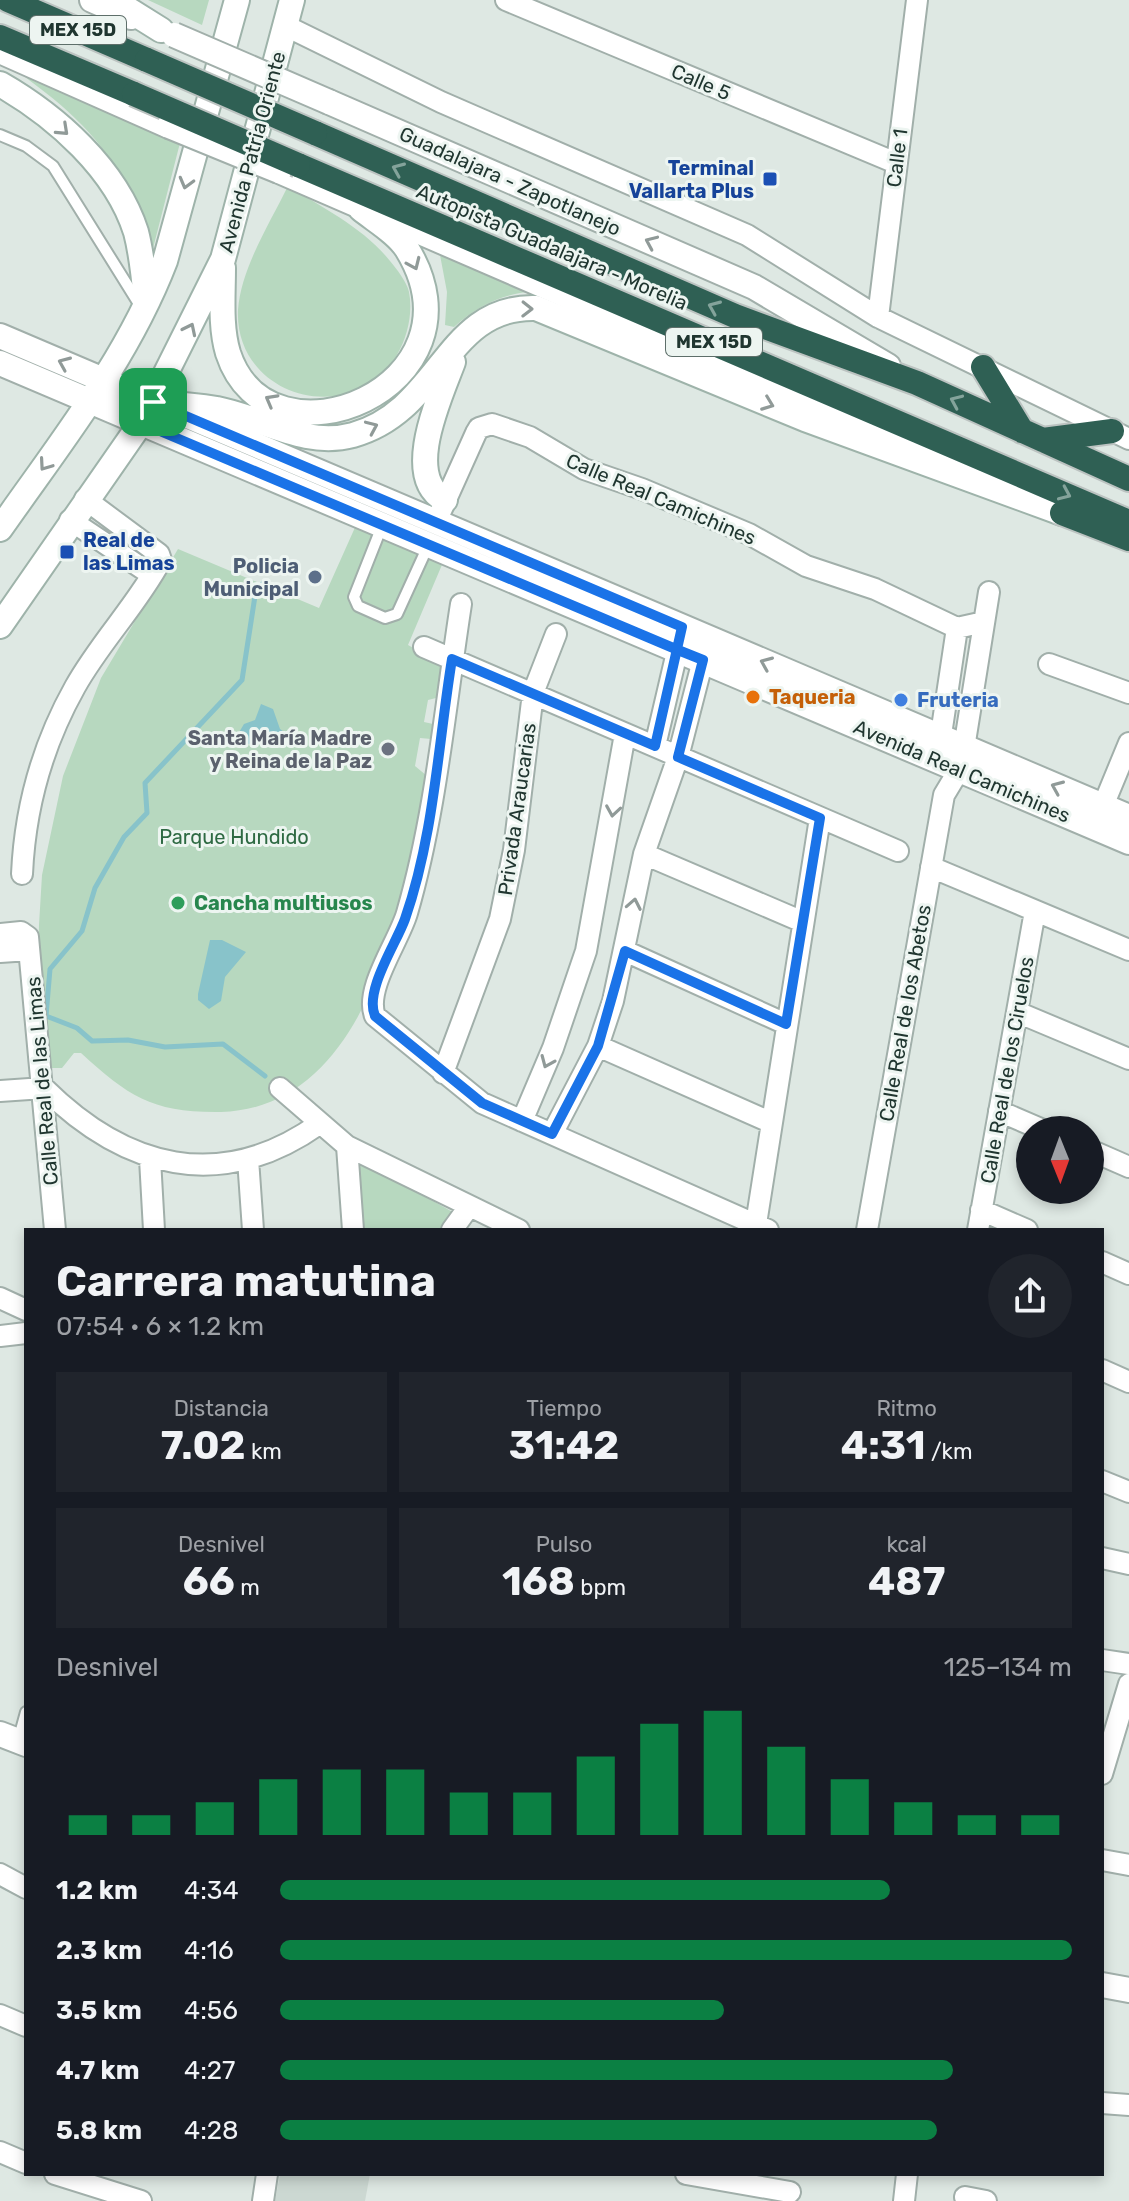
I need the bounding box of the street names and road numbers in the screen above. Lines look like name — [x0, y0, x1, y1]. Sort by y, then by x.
road number: MEX 15D — [30, 16, 126, 44]
street label: Avenida Patria Oriente — [214, 49, 290, 255]
street label: Calle 5 — [668, 59, 734, 105]
street label: Guadalajara - Zapotlanejo — [396, 121, 624, 241]
street label: Calle 1 — [882, 127, 912, 189]
street label: Autopista Guadalajara - Morelia — [413, 179, 691, 315]
road number: MEX 15D — [666, 328, 762, 356]
street label: Calle Real Camichines — [563, 448, 759, 550]
street label: Avenida Real Camichines — [850, 714, 1074, 828]
street label: Privada Araucarias — [493, 721, 541, 897]
street label: Calle Real de los Abetos — [874, 903, 936, 1123]
street label: Calle Real de los Ciruelos — [975, 955, 1039, 1185]
street label: Calle Real de las Limas — [21, 976, 63, 1186]

